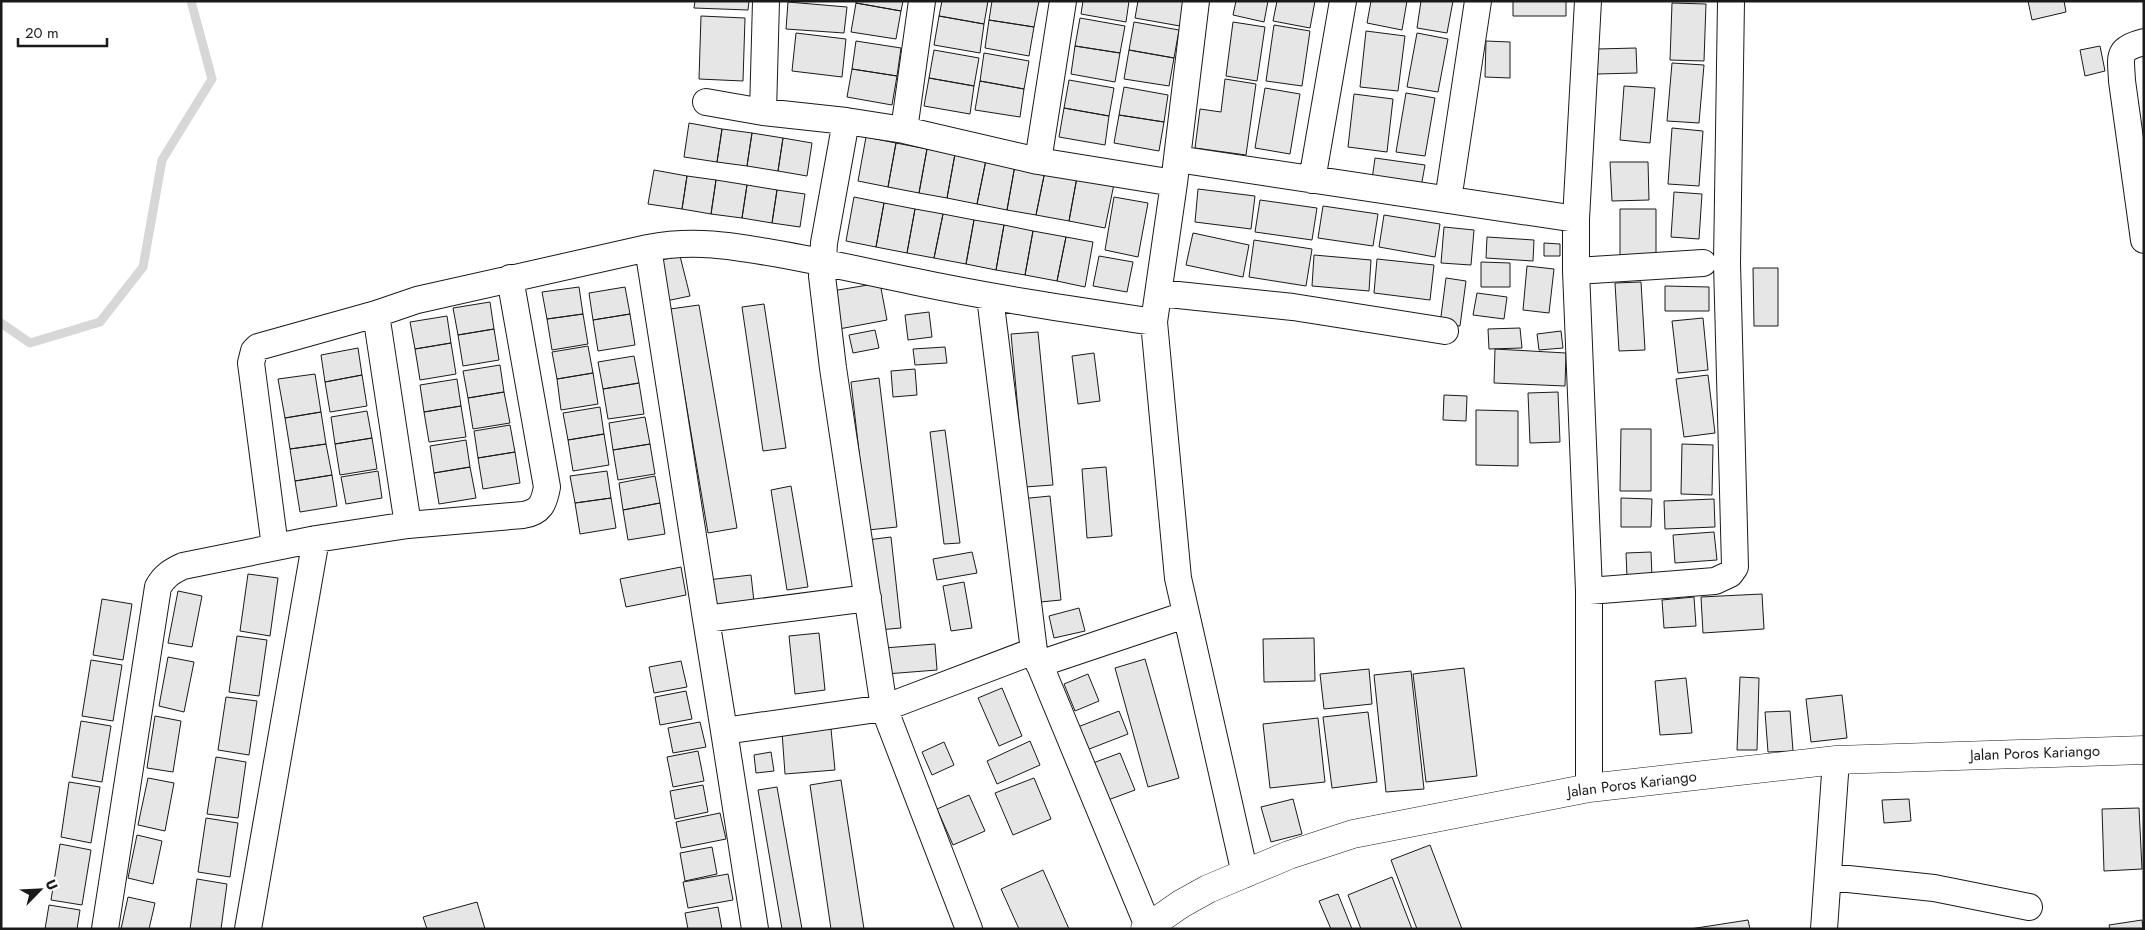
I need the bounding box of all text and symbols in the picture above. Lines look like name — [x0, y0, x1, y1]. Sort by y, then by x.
scale bar — [18, 15, 106, 47]
text: 20 m — [25, 22, 59, 44]
street label: Jalan Poros Kariango — [1968, 740, 2100, 766]
street label: Jalan Poros Kariango — [1564, 765, 1698, 803]
north arrow — [15, 865, 65, 915]
text: U — [41, 876, 63, 893]

